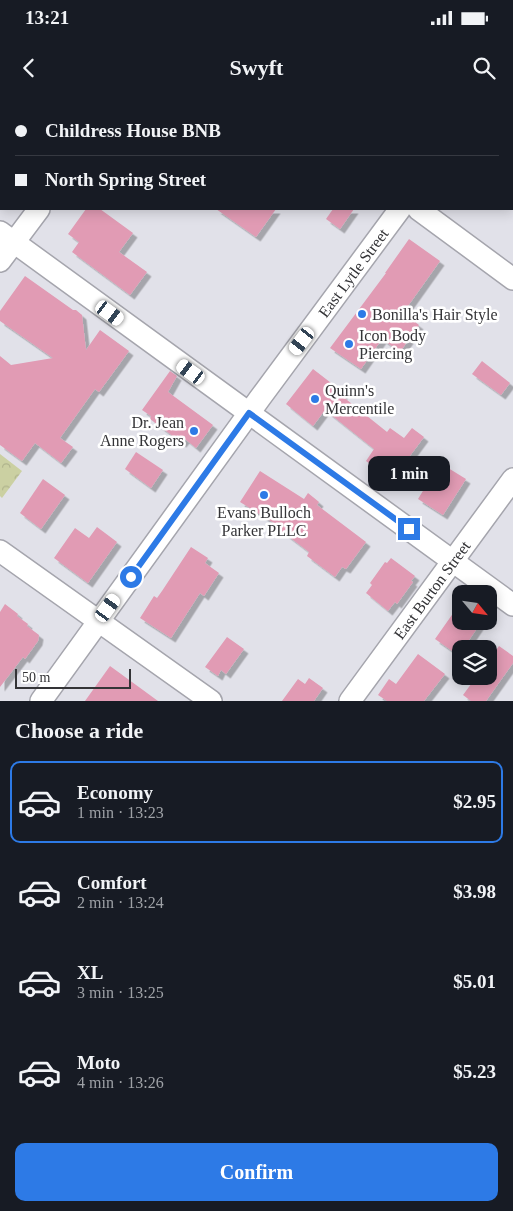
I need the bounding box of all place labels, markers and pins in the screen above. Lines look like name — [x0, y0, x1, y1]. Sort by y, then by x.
place label: Bonilla's Hair Style — [372, 306, 498, 324]
marker: Bonilla's Hair Style — [356, 308, 368, 320]
place label: Icon Body Piercing — [359, 327, 426, 363]
marker: Icon Body Piercing — [343, 338, 355, 350]
place label: Quinn's Mercentile — [325, 382, 394, 417]
marker: Quinn's Mercentile — [309, 393, 321, 405]
place label: Dr. Jean Anne Rogers — [100, 414, 184, 450]
marker: Dr. Jean Anne Rogers — [188, 425, 200, 437]
marker: Evans Bulloch Parker PLLC — [258, 489, 270, 501]
place label: Evans Bulloch Parker PLLC — [217, 504, 311, 539]

